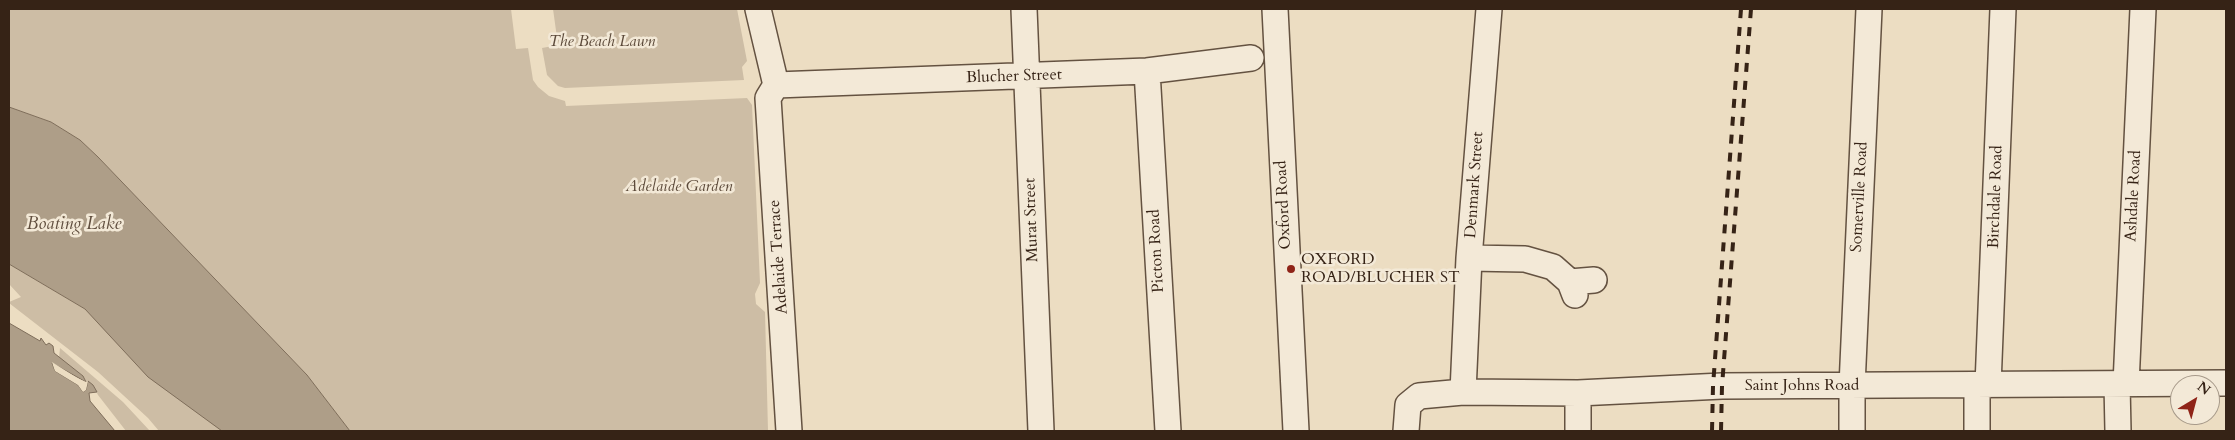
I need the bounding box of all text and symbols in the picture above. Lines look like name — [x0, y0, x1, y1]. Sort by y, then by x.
park label: The Beach Lawn — [549, 32, 655, 52]
street label: Blucher Street — [966, 66, 1062, 88]
street label: Denmark Street — [1462, 131, 1488, 239]
street label: Somerville Road — [1848, 141, 1872, 253]
street label: Birchdale Road — [1985, 145, 2007, 249]
street label: Ashdale Road — [2122, 150, 2146, 242]
street label: Oxford Road — [1272, 160, 1296, 250]
park label: Adelaide Garden — [626, 177, 732, 197]
street label: Murat Street — [1021, 177, 1043, 263]
street label: Adelaide Terrace — [765, 199, 793, 315]
street label: Picton Road — [1145, 209, 1169, 293]
water label: Boating Lake — [27, 214, 121, 236]
place label: OXFORD ROAD/BLUCHER ST — [1301, 250, 1460, 288]
marker: OXFORD ROAD/BLUCHER ST — [1285, 263, 1297, 275]
north arrow — [2170, 375, 2220, 425]
street label: Saint Johns Road — [1745, 376, 1859, 396]
text: N — [2193, 377, 2214, 400]

